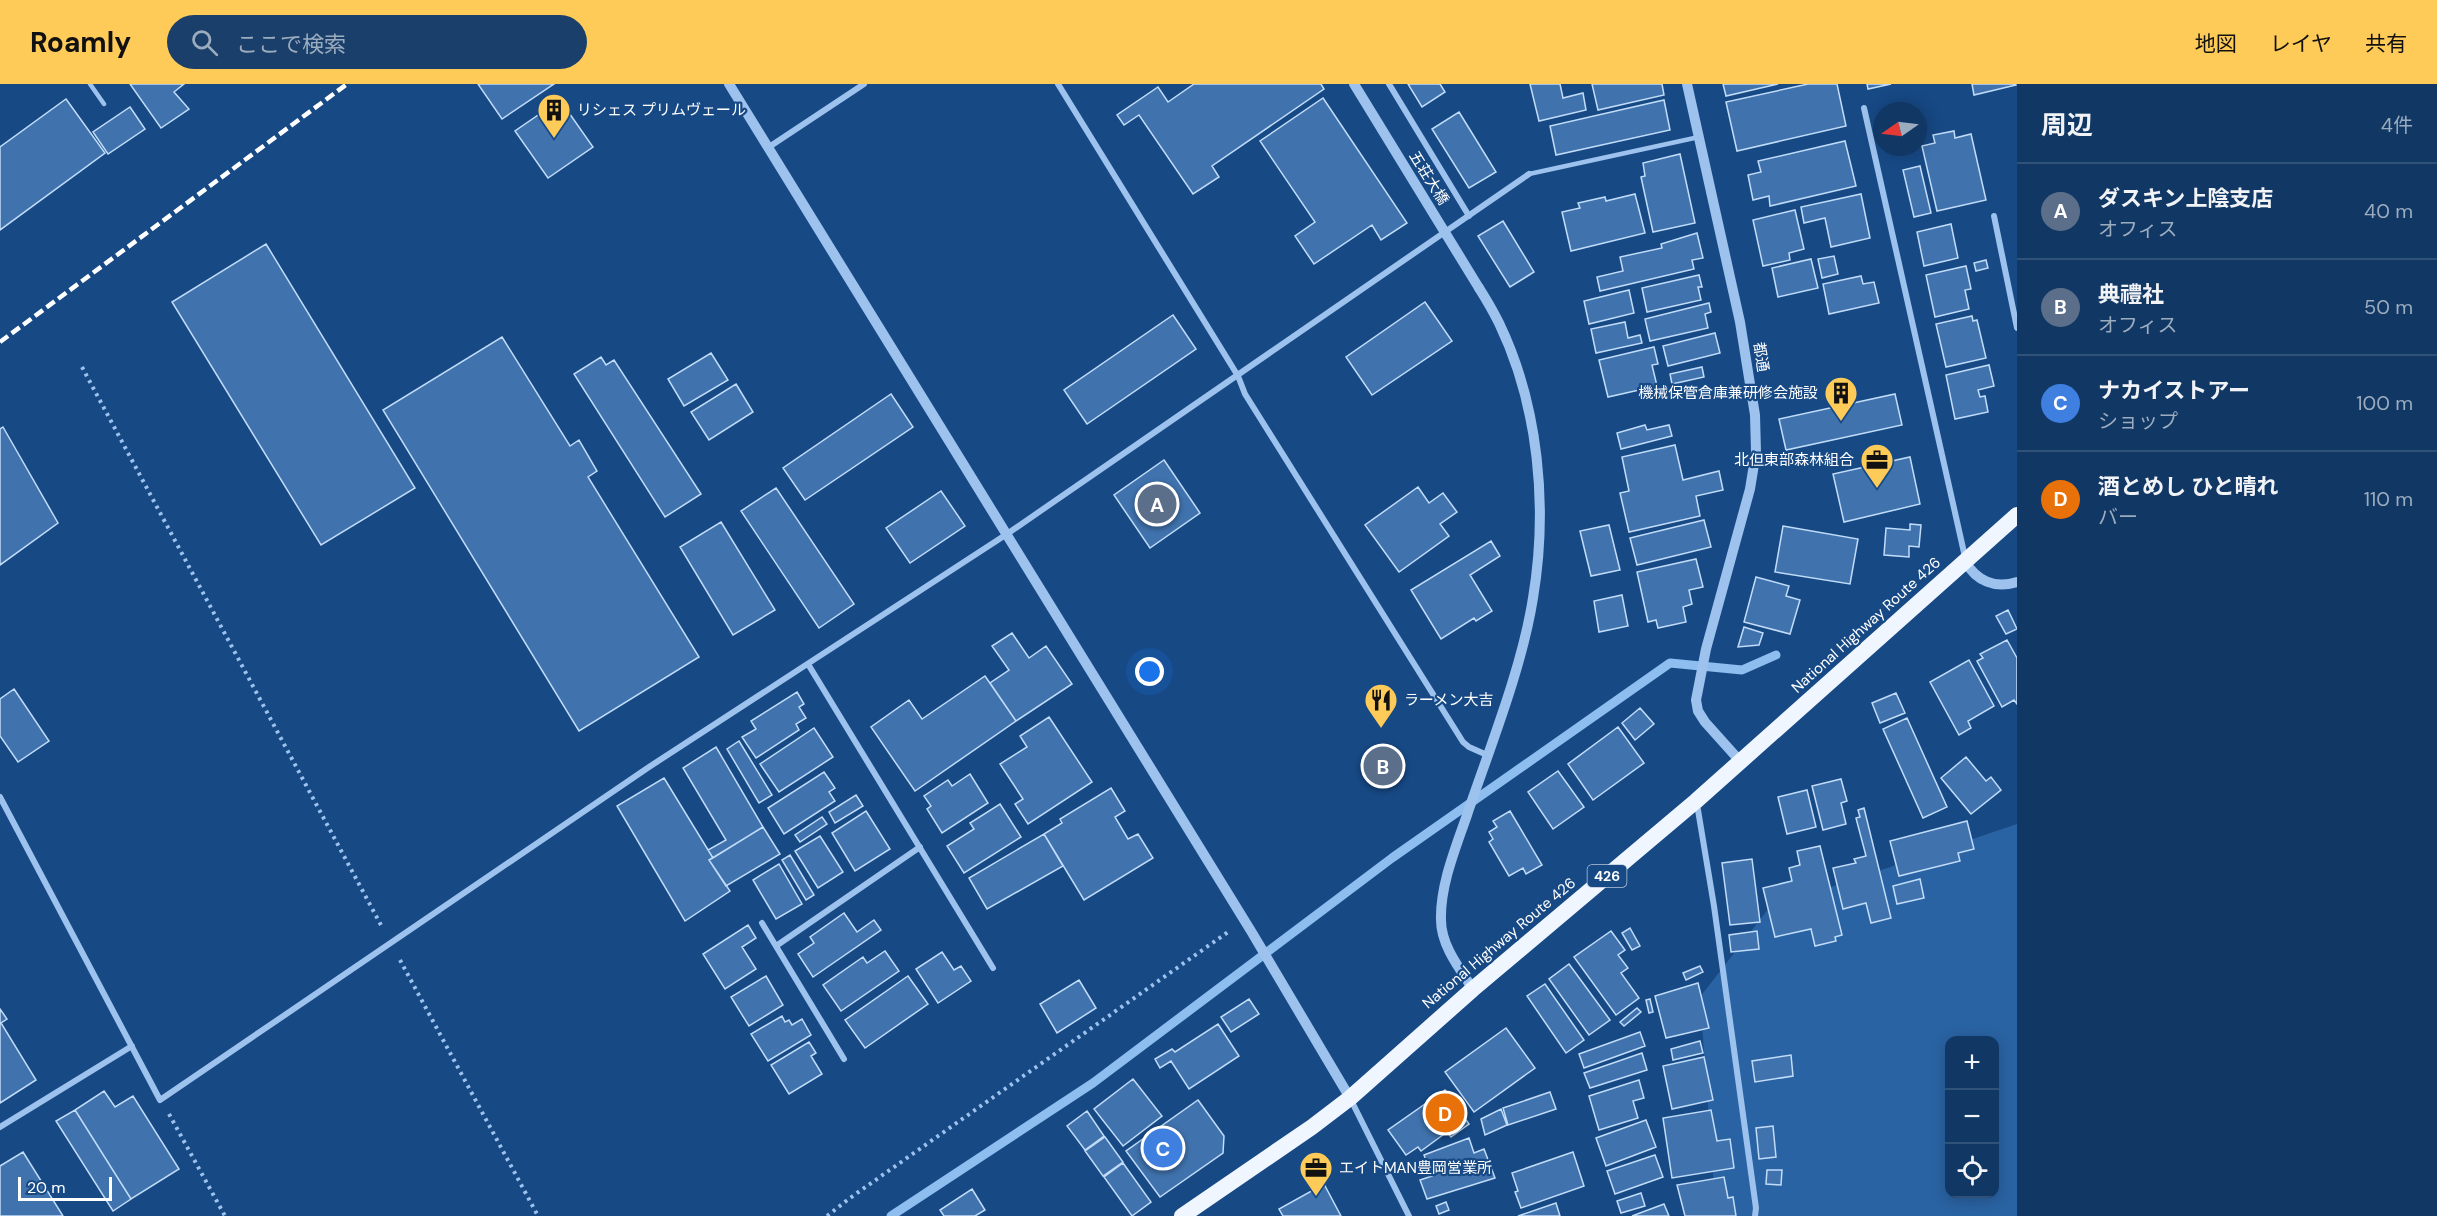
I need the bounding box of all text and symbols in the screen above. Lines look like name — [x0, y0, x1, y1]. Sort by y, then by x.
search box — [167, 15, 587, 69]
text: Roamly — [30, 24, 131, 61]
icon: search — [188, 26, 221, 59]
text: ここで検索 — [236, 30, 346, 59]
text: 地図 — [2195, 30, 2237, 58]
text: レイヤ — [2270, 30, 2332, 58]
text: 共有 — [2365, 30, 2407, 58]
building icon: リシェス プリムヴェール — [536, 92, 572, 139]
place label: リシェス プリムヴェール — [577, 100, 746, 120]
north arrow — [1873, 102, 1927, 156]
text: 周辺 — [2041, 108, 2093, 142]
text: 4件 — [2381, 112, 2413, 138]
street label: 五荘大橋 — [1405, 147, 1453, 209]
text: ダスキン上陰支店 — [2098, 184, 2273, 213]
text: A — [2053, 198, 2068, 224]
text: 40 m — [2364, 198, 2413, 224]
text: オフィス — [2098, 216, 2178, 242]
text: 典禮社 — [2098, 280, 2164, 309]
text: B — [2054, 294, 2067, 320]
text: 50 m — [2364, 294, 2413, 320]
text: オフィス — [2098, 312, 2178, 338]
street label: 都通 — [1749, 341, 1773, 373]
building icon: 機械保管倉庫兼研修会施設 — [1823, 375, 1859, 422]
text: ナカイストアー — [2098, 376, 2250, 405]
place label: 機械保管倉庫兼研修会施設 — [1638, 383, 1818, 403]
text: C — [2053, 390, 2068, 416]
text: 100 m — [2356, 390, 2413, 416]
text: ショップ — [2098, 408, 2178, 434]
office icon: 北但東部森林組合 — [1859, 442, 1895, 489]
place label: 北但東部森林組合 — [1734, 450, 1854, 470]
text: 酒とめし ひと晴れ — [2098, 472, 2279, 501]
pin: A — [1138, 482, 1176, 526]
text: D — [2053, 486, 2068, 512]
text: 110 m — [2364, 486, 2413, 512]
text: バー — [2098, 504, 2138, 530]
street label: National Highway Route 426 — [1787, 553, 1945, 697]
your location — [1135, 657, 1164, 686]
restaurant icon: ラーメン大吉 — [1363, 682, 1399, 729]
place label: ラーメン大吉 — [1404, 690, 1493, 710]
pin: B — [1364, 744, 1402, 788]
road number: 426 — [1588, 865, 1626, 887]
street label: National Highway Route 426 — [1418, 873, 1580, 1013]
map controls — [1945, 1036, 1999, 1198]
button: + — [1945, 1036, 1999, 1090]
pin: D — [1426, 1090, 1464, 1136]
button: − — [1945, 1090, 1999, 1144]
pin: C — [1144, 1126, 1182, 1170]
button: locate — [1945, 1144, 1999, 1198]
office icon: エイトMAN豊岡営業所 — [1298, 1150, 1334, 1197]
place label: エイトMAN豊岡営業所 — [1339, 1158, 1492, 1178]
scale bar — [18, 1174, 112, 1202]
text: 20 m — [27, 1177, 66, 1198]

